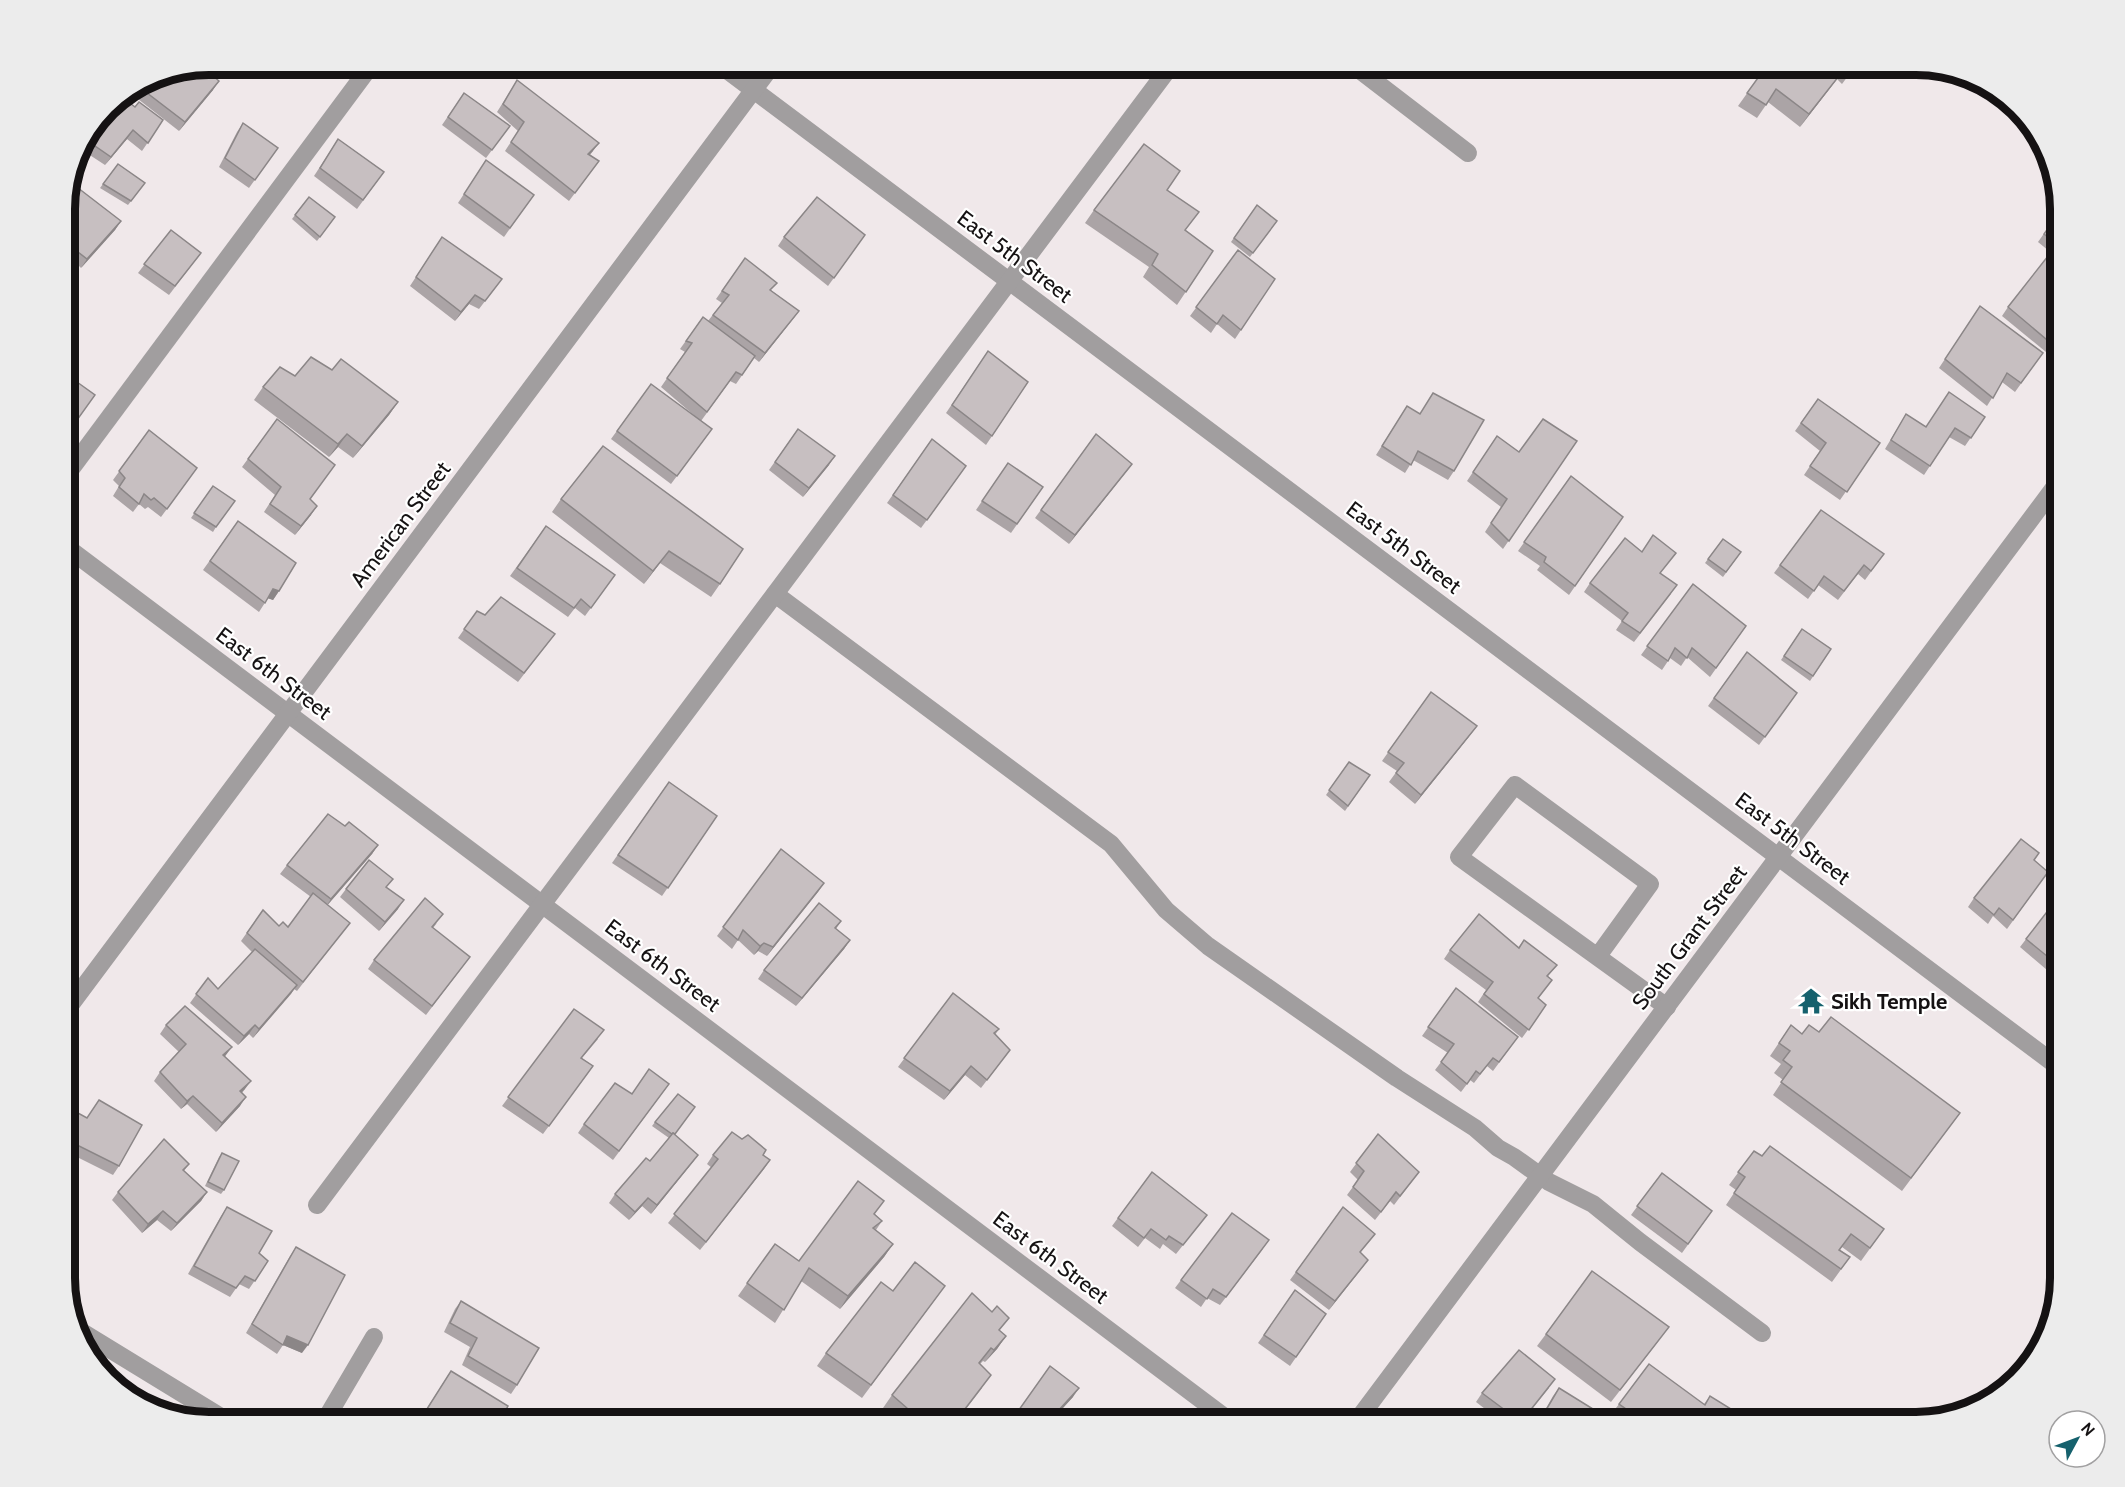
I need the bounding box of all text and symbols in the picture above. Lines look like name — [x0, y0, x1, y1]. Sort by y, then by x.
street label: East 5th Street — [952, 204, 1078, 309]
street label: American Street — [344, 456, 457, 592]
street label: East 5th Street — [1341, 495, 1467, 600]
street label: East 6th Street — [211, 621, 337, 726]
street label: East 5th Street — [1730, 786, 1856, 891]
street label: South Grant Street — [1626, 859, 1753, 1015]
street label: East 6th Street — [600, 913, 726, 1018]
temple icon: Sikh Temple — [1796, 986, 1826, 1016]
place label: Sikh Temple — [1831, 988, 1947, 1015]
street label: East 6th Street — [988, 1205, 1114, 1310]
north arrow — [2047, 1409, 2107, 1469]
text: N — [2077, 1419, 2099, 1440]

